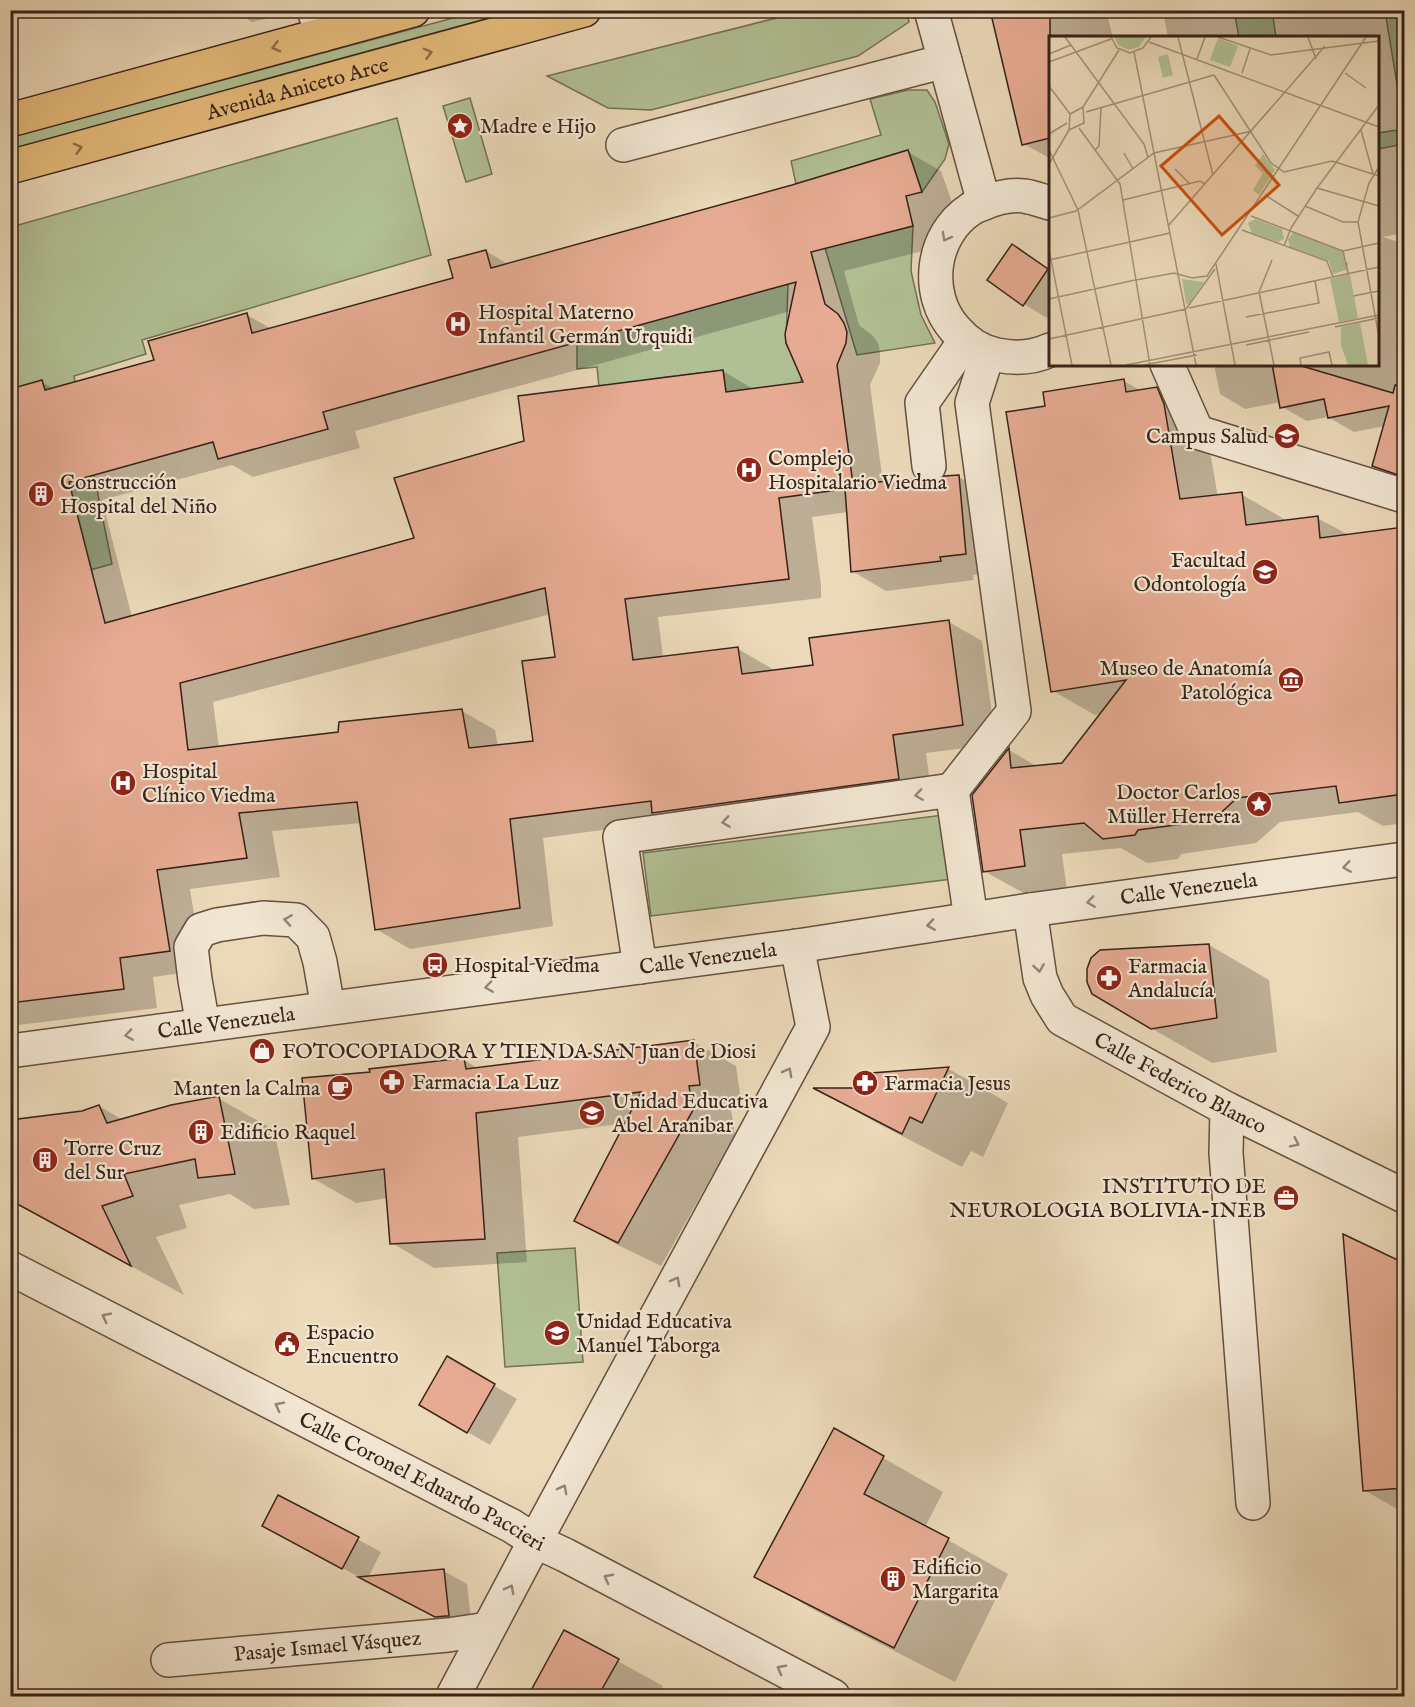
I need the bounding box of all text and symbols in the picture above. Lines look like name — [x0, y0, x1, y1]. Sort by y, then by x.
inset map — [1049, 36, 1379, 366]
one-way arrow — [271, 40, 281, 53]
one-way arrow — [422, 48, 433, 60]
street label: Avenida Aniceto Arce — [203, 52, 392, 128]
place icon: Madre e Hijo — [445, 111, 475, 141]
place label: Madre e Hijo — [480, 114, 596, 141]
one-way arrow — [73, 143, 83, 156]
one-way arrow — [942, 231, 953, 241]
place label: Hospital Materno Infantil Germán Urquidi — [478, 300, 693, 351]
hospital icon: Hospital Materno Infantil Germán Urquidi — [443, 309, 473, 339]
school or university icon: Campus Salud — [1272, 421, 1302, 451]
place label: Campus Salud — [1146, 424, 1269, 451]
place label: Complejo Hospitalario Viedma — [768, 446, 948, 497]
hospital icon: Complejo Hospitalario Viedma — [734, 455, 764, 485]
place label: Construcción Hospital del Niño — [60, 470, 217, 521]
building icon: Construcción Hospital del Niño — [26, 479, 56, 509]
place label: Facultad Odontología — [1134, 548, 1247, 599]
school or university icon: Facultad Odontología — [1250, 557, 1280, 587]
place label: Museo de Anatomía Patológica — [1099, 656, 1273, 707]
museum icon: Museo de Anatomía Patológica — [1276, 665, 1306, 695]
place label: Hospital Clínico Viedma — [142, 759, 276, 810]
hospital icon: Hospital Clínico Viedma — [108, 768, 138, 798]
place label: Doctor Carlos Müller Herrera — [1107, 780, 1241, 831]
one-way arrow — [914, 789, 923, 801]
place icon: Doctor Carlos Müller Herrera — [1244, 789, 1274, 819]
one-way arrow — [721, 816, 730, 828]
one-way arrow — [1342, 861, 1351, 873]
street label: Calle Venezuela — [1119, 867, 1260, 913]
one-way arrow — [1086, 895, 1095, 907]
one-way arrow — [283, 915, 293, 927]
one-way arrow — [926, 919, 936, 931]
street label: Calle Venezuela — [638, 937, 779, 982]
bus stop icon: Hospital Viedma — [420, 950, 450, 980]
place label: Hospital Viedma — [454, 953, 600, 980]
place label: Farmacia Andalucía — [1127, 954, 1215, 1005]
one-way arrow — [1032, 963, 1044, 972]
pharmacy icon: Farmacia Andalucía — [1094, 963, 1124, 993]
one-way arrow — [484, 980, 493, 993]
street label: Calle Venezuela — [156, 1001, 297, 1046]
street label: Calle Federico Blanco — [1089, 1027, 1271, 1141]
one-way arrow — [124, 1028, 134, 1040]
shop icon: FOTOCOPIADORA Y TIENDA SAN Juan de Diosi — [247, 1036, 277, 1066]
place label: FOTOCOPIADORA Y TIENDA SAN Juan de Diosi — [282, 1039, 756, 1066]
pharmacy icon: Farmacia La Luz — [377, 1067, 407, 1097]
one-way arrow — [781, 1068, 792, 1079]
pharmacy icon: Farmacia Jesus — [850, 1068, 880, 1098]
place label: Farmacia La Luz — [412, 1070, 560, 1097]
place label: Farmacia Jesus — [884, 1071, 1011, 1098]
cafe icon: Manten la Calma — [325, 1073, 355, 1103]
place label: Manten la Calma — [173, 1076, 321, 1103]
place label: Unidad Educativa Abel Aranibar — [611, 1089, 769, 1140]
school or university icon: Unidad Educativa Abel Aranibar — [577, 1098, 607, 1128]
building icon: Edificio Raquel — [186, 1117, 216, 1147]
place label: Edificio Raquel — [220, 1120, 356, 1147]
one-way arrow — [1289, 1135, 1300, 1147]
place label: Torre Cruz del Sur — [64, 1136, 162, 1187]
building icon: Torre Cruz del Sur — [30, 1145, 60, 1175]
place label: INSTITUTO DE NEUROLOGIA BOLIVIA-INEB — [949, 1174, 1266, 1225]
office icon: INSTITUTO DE NEUROLOGIA BOLIVIA-INEB — [1271, 1183, 1301, 1213]
one-way arrow — [669, 1277, 680, 1287]
place label: Unidad Educativa Manuel Taborga — [576, 1309, 733, 1360]
one-way arrow — [101, 1313, 112, 1324]
school or university icon: Unidad Educativa Manuel Taborga — [542, 1318, 572, 1348]
place label: Espacio Encuentro — [306, 1320, 399, 1371]
public building icon: Espacio Encuentro — [272, 1329, 302, 1359]
one-way arrow — [274, 1402, 285, 1414]
street label: Calle Coronel Eduardo Paccieri — [294, 1407, 549, 1559]
one-way arrow — [556, 1485, 567, 1496]
place label: Edificio Margarita — [912, 1555, 999, 1606]
building icon: Edificio Margarita — [878, 1564, 908, 1594]
one-way arrow — [604, 1574, 615, 1585]
one-way arrow — [503, 1585, 514, 1595]
street label: Pasaje Ismael Vásquez — [233, 1625, 423, 1669]
one-way arrow — [777, 1665, 787, 1676]

